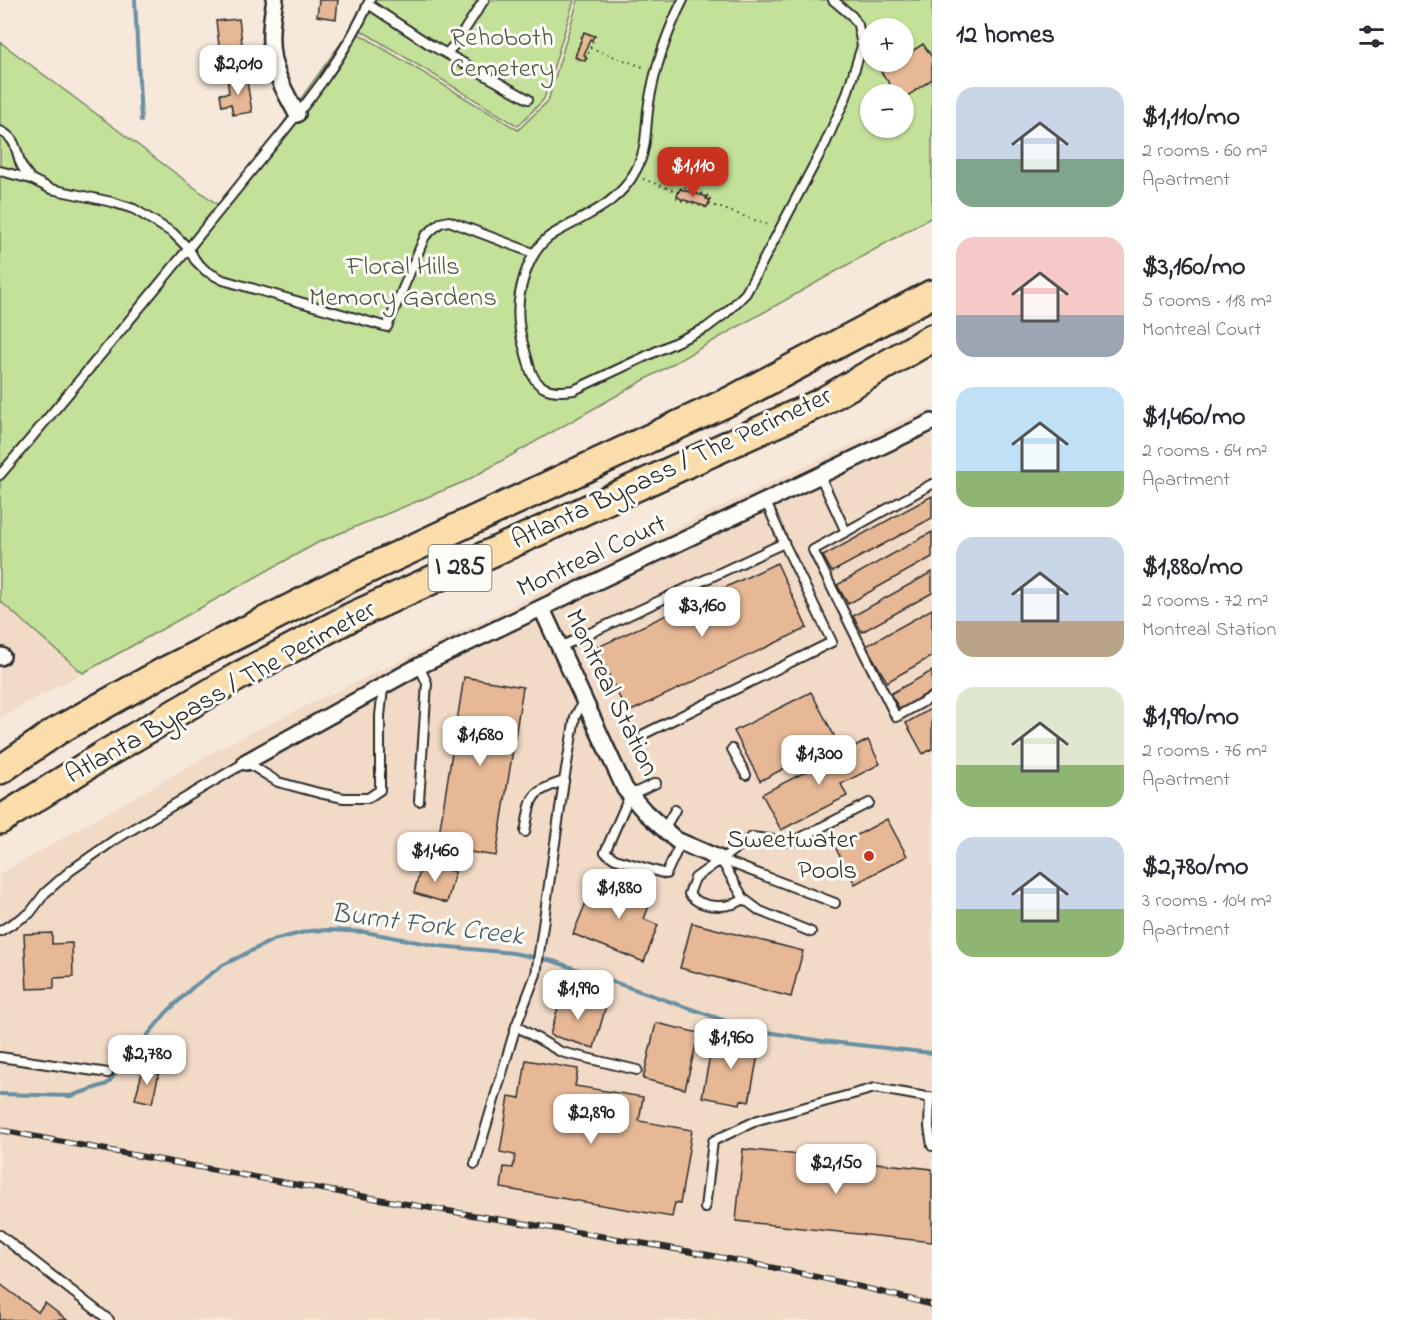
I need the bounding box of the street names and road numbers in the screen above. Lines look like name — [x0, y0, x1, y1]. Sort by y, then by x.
street label: Atlanta Bypass / The Perimeter — [505, 377, 839, 561]
street label: Montreal Court — [511, 505, 673, 609]
road number: I 285 — [428, 545, 492, 591]
street label: Atlanta Bypass / The Perimeter — [59, 591, 384, 795]
street label: Montreal Station — [554, 603, 668, 783]

